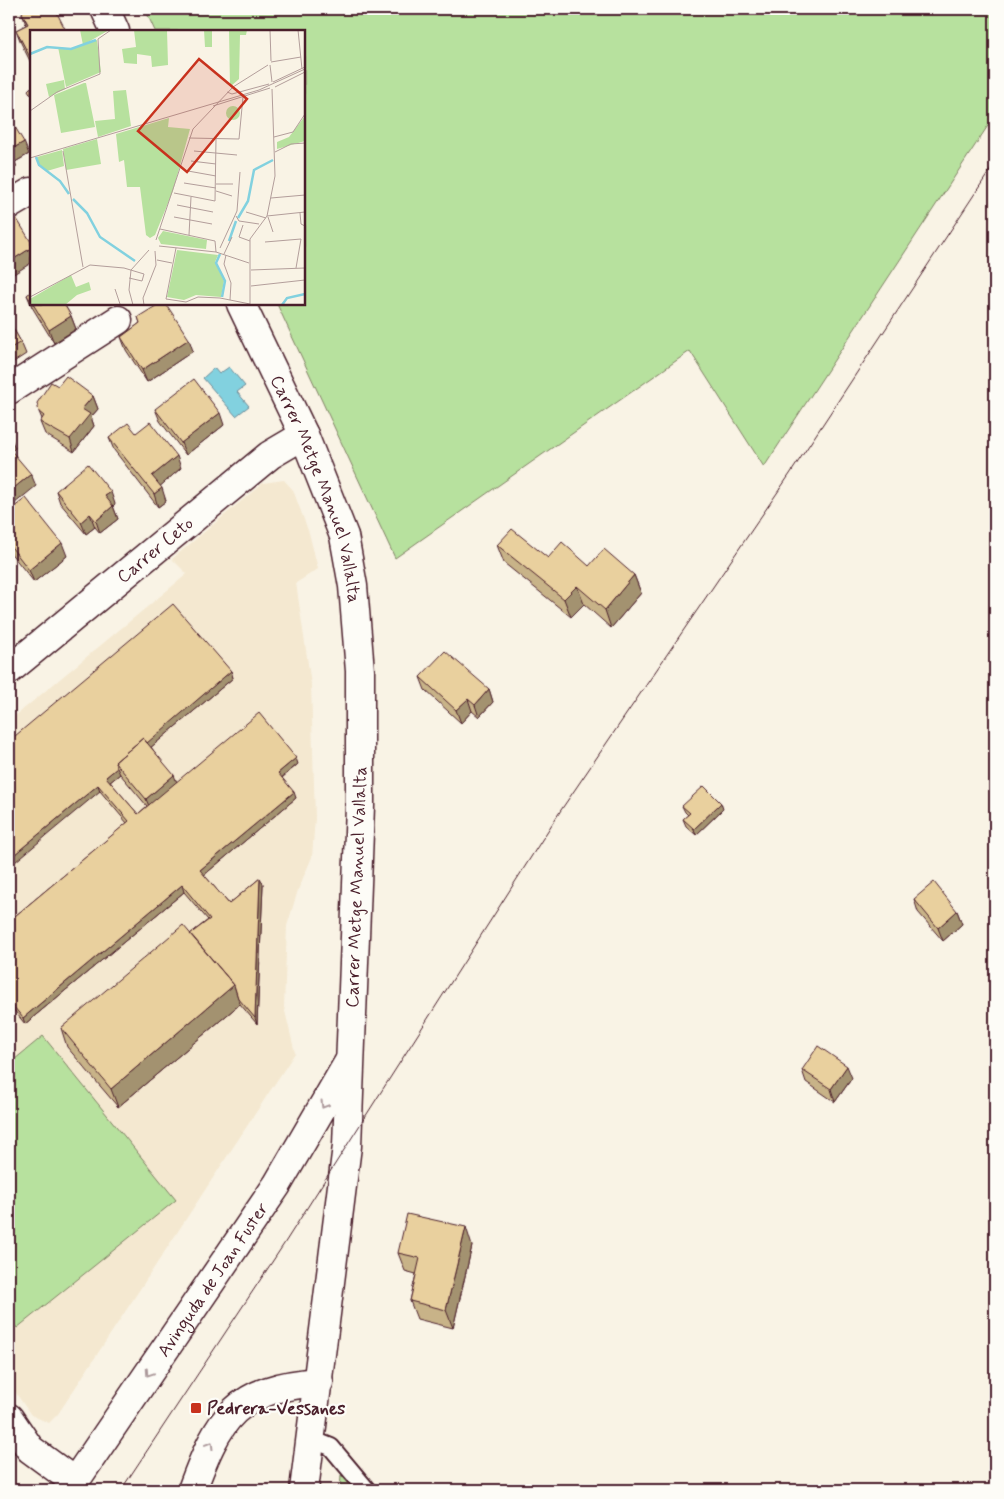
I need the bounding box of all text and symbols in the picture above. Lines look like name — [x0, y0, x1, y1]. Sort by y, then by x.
inset map — [30, 30, 305, 305]
street label: Carrer Metge Manuel Vallalta — [264, 371, 365, 604]
street label: Carrer Ceto — [112, 512, 199, 589]
street label: Carrer Metge Manuel Vallalta — [341, 766, 373, 1008]
one-way arrow — [320, 1100, 330, 1109]
street label: Avinguda de Joan Fuster — [152, 1198, 275, 1362]
one-way arrow — [146, 1367, 155, 1376]
place label: Pedrera-Vessanes — [207, 1397, 345, 1421]
marker: Pedrera-Vessanes — [189, 1401, 203, 1415]
one-way arrow — [204, 1442, 214, 1451]

